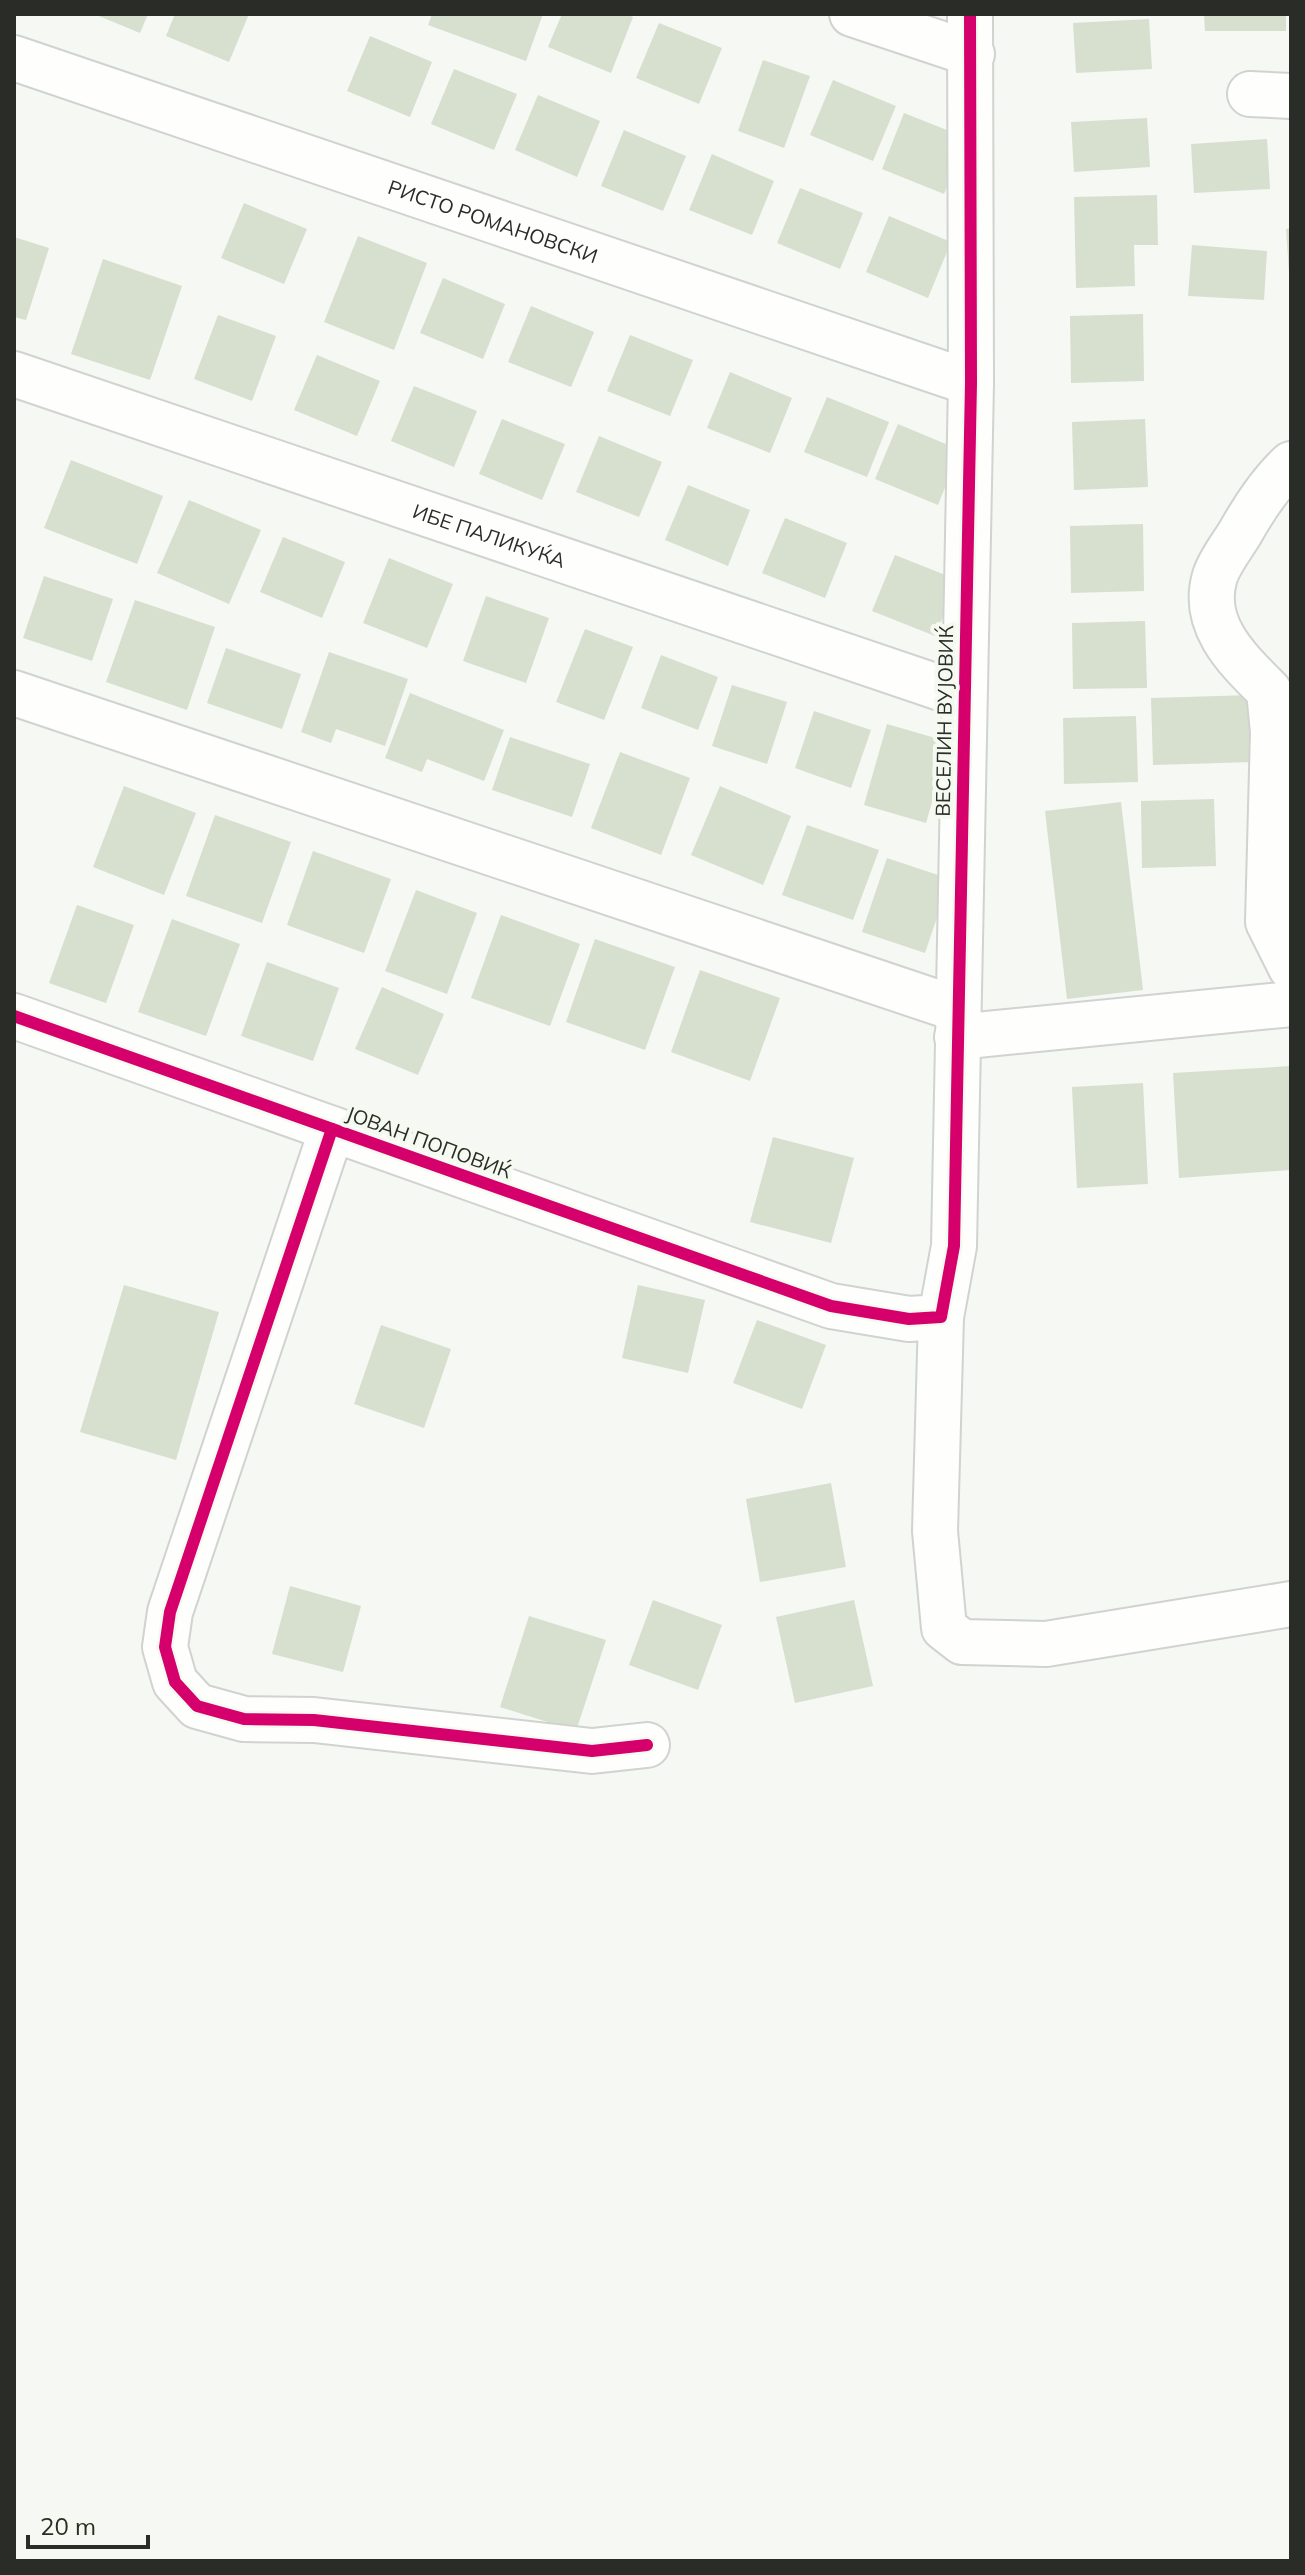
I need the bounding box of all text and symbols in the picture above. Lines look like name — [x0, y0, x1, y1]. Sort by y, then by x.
street label: РИСТО РОМАНОВСКИ — [385, 174, 601, 268]
street label: ИБЕ ПАЛИКУЌА — [410, 498, 569, 573]
street label: ВЕСЕЛИН ВУЈОВИЌ — [930, 625, 958, 817]
street label: ЈОВАН ПОПОВИЌ — [343, 1101, 515, 1183]
scale bar — [28, 2499, 148, 2549]
text: 20 m — [40, 2511, 96, 2541]

